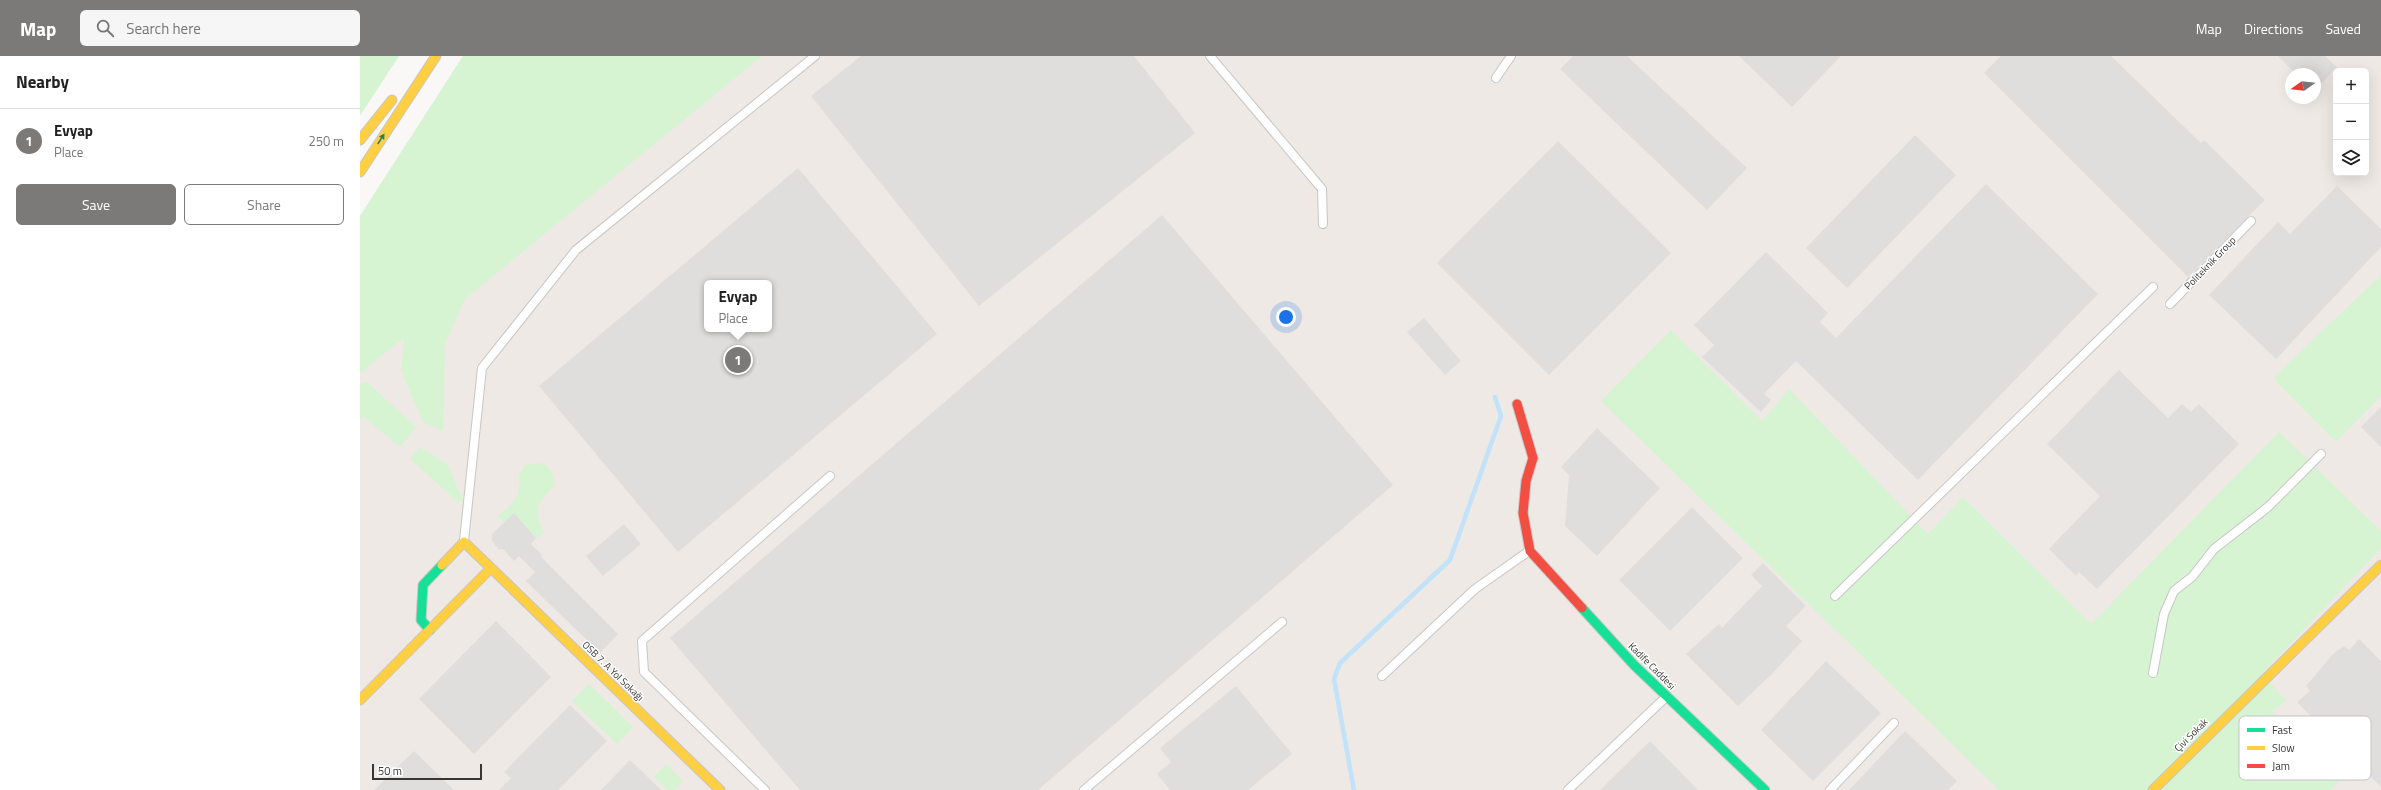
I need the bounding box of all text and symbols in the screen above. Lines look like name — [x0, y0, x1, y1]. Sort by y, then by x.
search box — [80, 10, 360, 46]
text: Map — [20, 14, 56, 43]
icon: search — [94, 17, 116, 39]
text: Search here — [126, 17, 201, 40]
text: Map — [2196, 18, 2222, 39]
text: Directions — [2244, 18, 2303, 39]
text: Saved — [2325, 18, 2361, 39]
north arrow — [2285, 68, 2321, 104]
map controls — [2333, 68, 2369, 176]
button: + — [2333, 68, 2369, 104]
text: Nearby — [16, 69, 69, 95]
button: − — [2333, 104, 2369, 140]
text: Evyap — [54, 119, 93, 142]
text: 1 — [25, 131, 33, 151]
text: 250 m — [308, 131, 344, 151]
one-way arrow — [378, 133, 385, 145]
button: layers — [2333, 140, 2369, 176]
text: Place — [54, 142, 83, 162]
button: Save — [16, 184, 176, 225]
button: Share — [184, 184, 344, 225]
street label: Politeknik Group — [2181, 233, 2239, 293]
popup — [704, 280, 772, 332]
text: Evyap — [719, 285, 758, 308]
your location — [1276, 307, 1296, 327]
text: Place — [719, 308, 748, 328]
pin: 1 — [725, 345, 751, 375]
street label: OSB 7. A Yol Sokağı — [579, 638, 647, 704]
street label: Kadife Caddesi — [1625, 639, 1679, 693]
street label: Çivi Sokak — [2171, 715, 2211, 755]
legend — [2239, 716, 2371, 780]
text: Fast — [2272, 722, 2292, 738]
text: Slow — [2272, 740, 2295, 756]
text: Jam — [2272, 758, 2290, 774]
scale bar — [372, 762, 482, 781]
text: 50 m — [378, 763, 402, 779]

